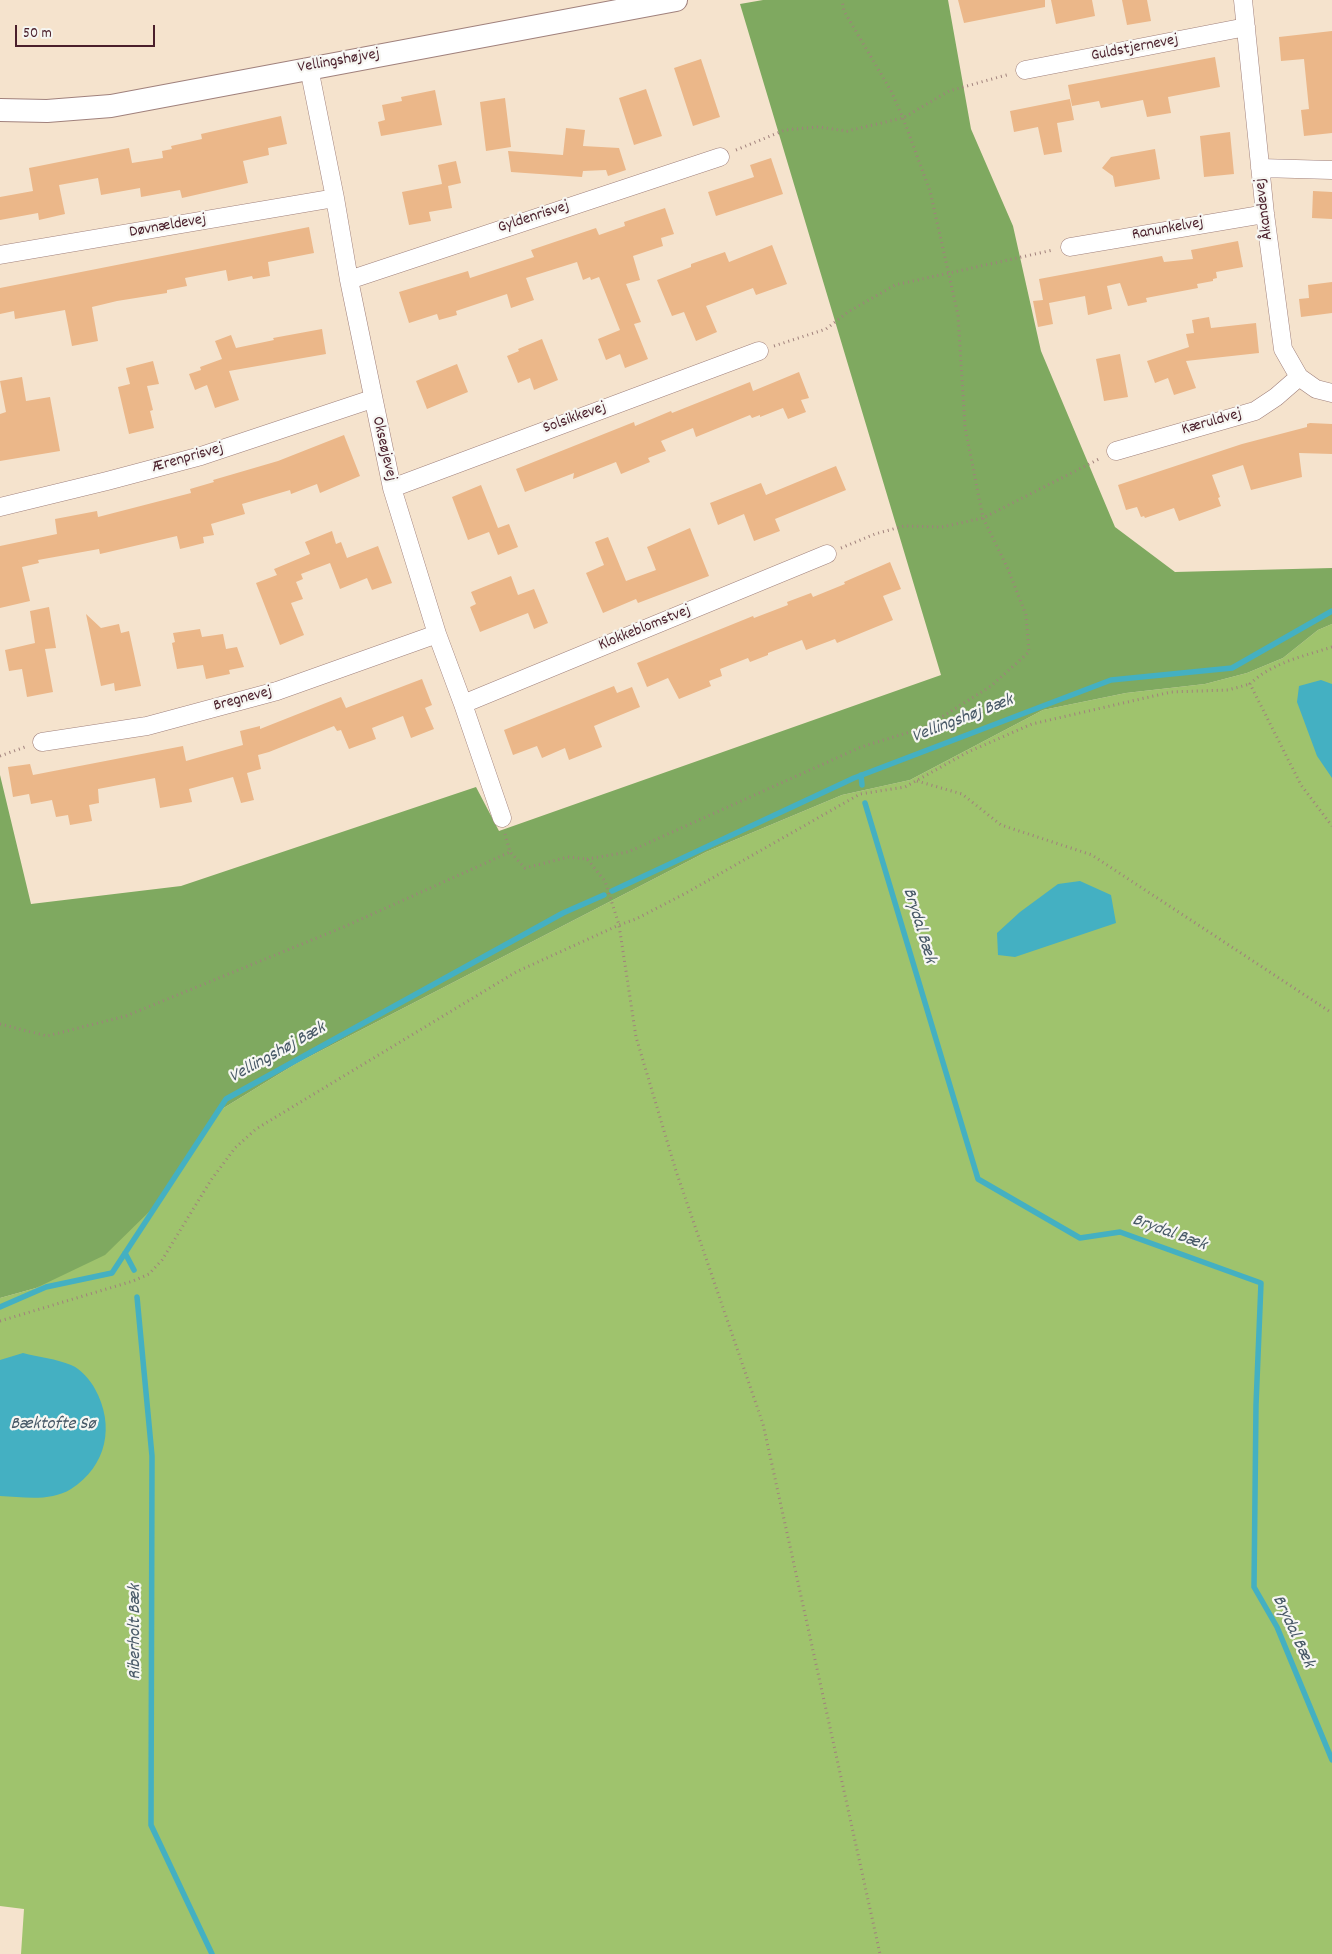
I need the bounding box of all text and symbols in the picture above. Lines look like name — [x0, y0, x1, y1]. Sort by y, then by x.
scale bar — [18, 15, 158, 47]
text: 50 m — [23, 23, 52, 45]
street label: Guldstjernevej — [1090, 31, 1180, 67]
street label: Vellingshøjvej — [296, 45, 382, 79]
street label: Åkandevej — [1252, 177, 1278, 241]
street label: Gyldenrisvej — [496, 197, 572, 239]
street label: Døvnældevej — [128, 211, 208, 243]
street label: Ranunkelvej — [1131, 214, 1205, 246]
street label: Solsikkevej — [541, 399, 609, 439]
street label: Kæruldvej — [1180, 405, 1244, 441]
street label: Okseøjevej — [366, 415, 400, 483]
street label: Ærenprisvej — [150, 440, 226, 478]
street label: Klokkeblomstvej — [596, 602, 694, 656]
street label: Bregnevej — [212, 683, 274, 717]
water label: Vellingshøj Bæk — [909, 691, 1017, 749]
water label: Brydal Bæk — [896, 886, 940, 966]
water label: Vellingshøj Bæk — [226, 1019, 330, 1089]
water label: Brydal Bæk — [1129, 1211, 1209, 1257]
water label: Bæktofte Sø — [10, 1415, 96, 1437]
water label: Riberholt Bæk — [126, 1584, 148, 1680]
water label: Brydal Bæk — [1266, 1592, 1318, 1672]

